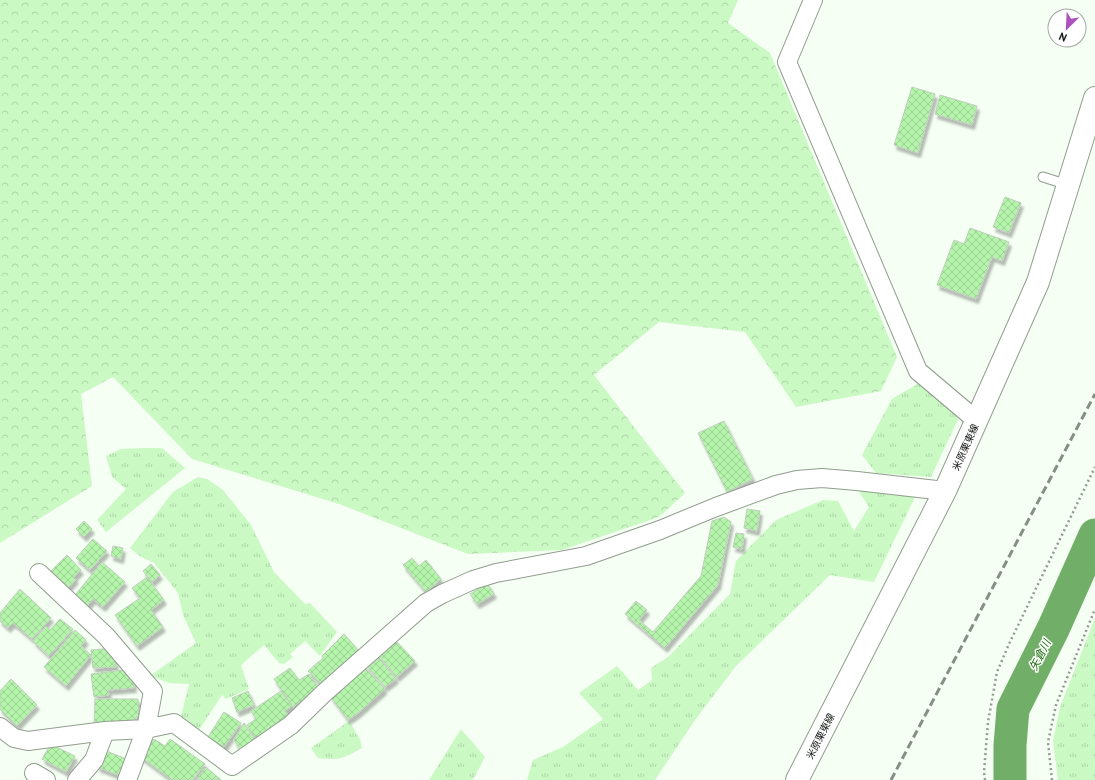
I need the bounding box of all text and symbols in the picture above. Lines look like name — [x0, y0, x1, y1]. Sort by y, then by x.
north arrow — [1047, 8, 1087, 48]
text: N — [1057, 29, 1069, 45]
street label: 米原栗東線 — [949, 422, 982, 473]
water label: 矢倉川 — [1026, 636, 1054, 673]
street label: 米原栗東線 — [803, 711, 838, 761]

